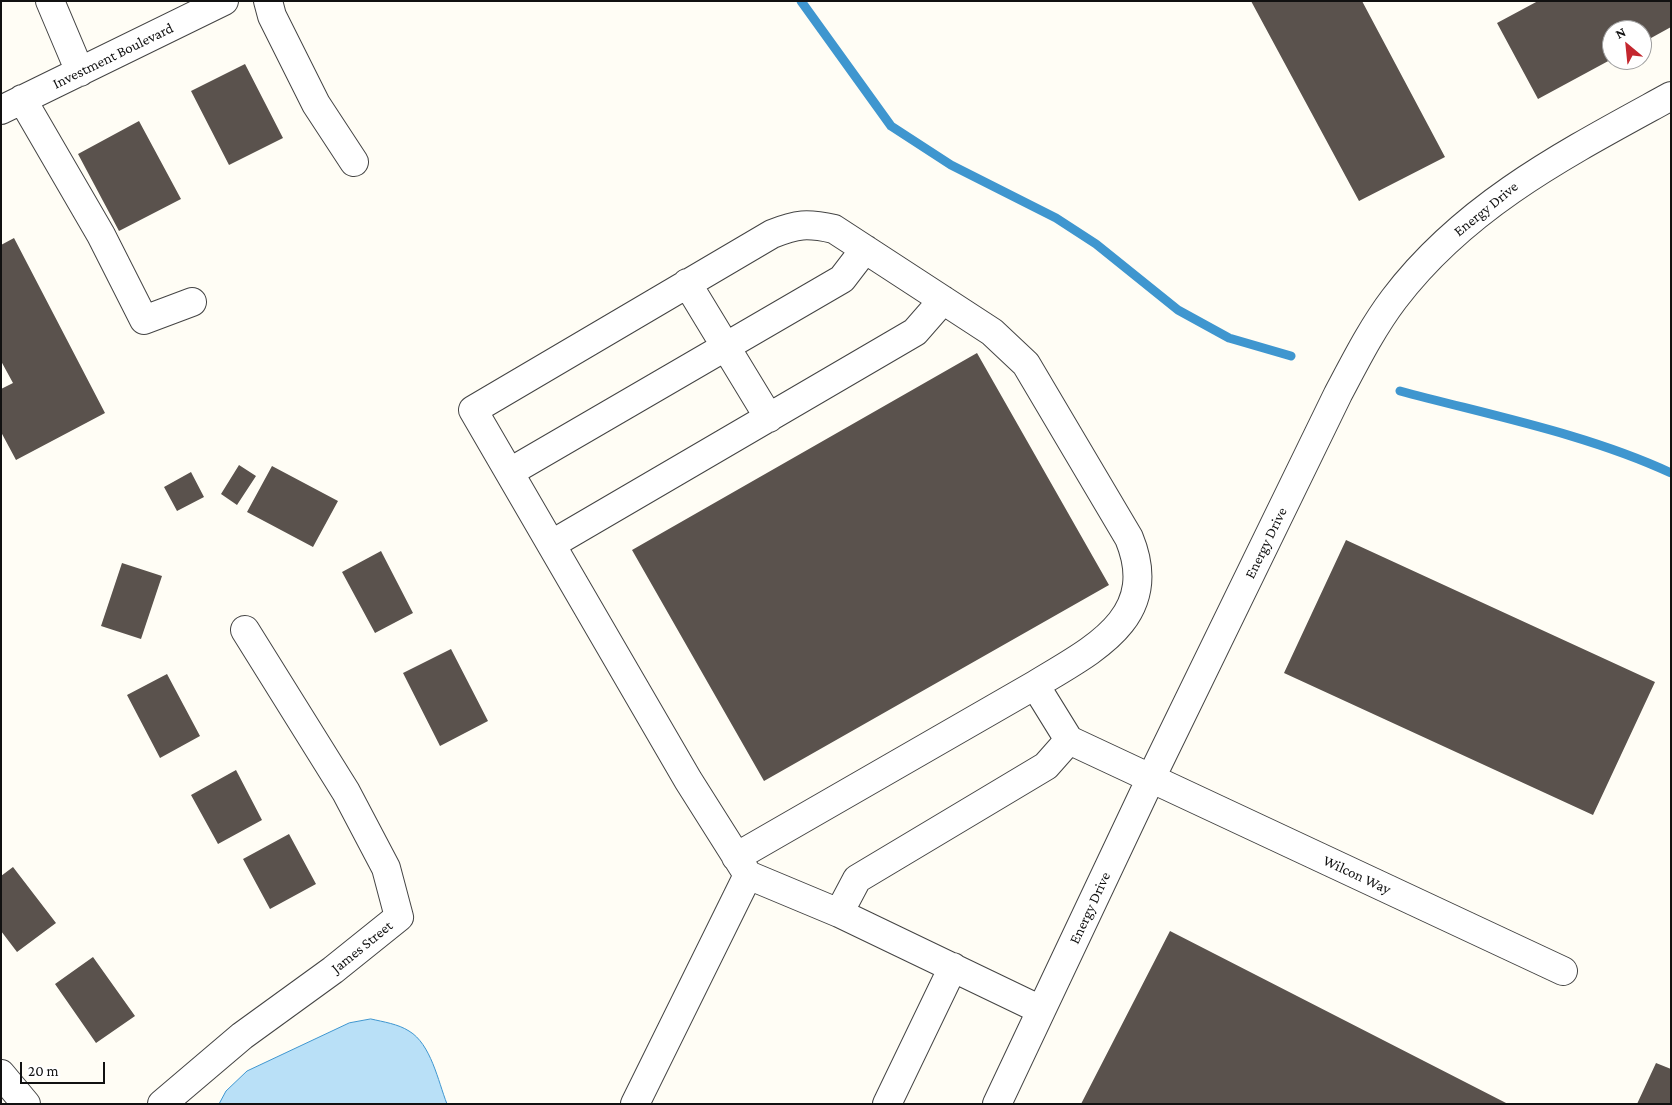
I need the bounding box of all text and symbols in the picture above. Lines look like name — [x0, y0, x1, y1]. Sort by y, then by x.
street label: Investment Boulevard — [50, 19, 176, 93]
north arrow — [1602, 20, 1652, 70]
text: N — [1612, 23, 1628, 42]
street label: Energy Drive — [1450, 178, 1522, 240]
street label: Energy Drive — [1241, 504, 1291, 582]
street label: Wilcon Way — [1320, 851, 1394, 899]
street label: Energy Drive — [1065, 869, 1115, 947]
street label: James Street — [328, 917, 396, 977]
scale bar — [22, 1052, 108, 1084]
text: 20 m — [28, 1063, 59, 1079]

